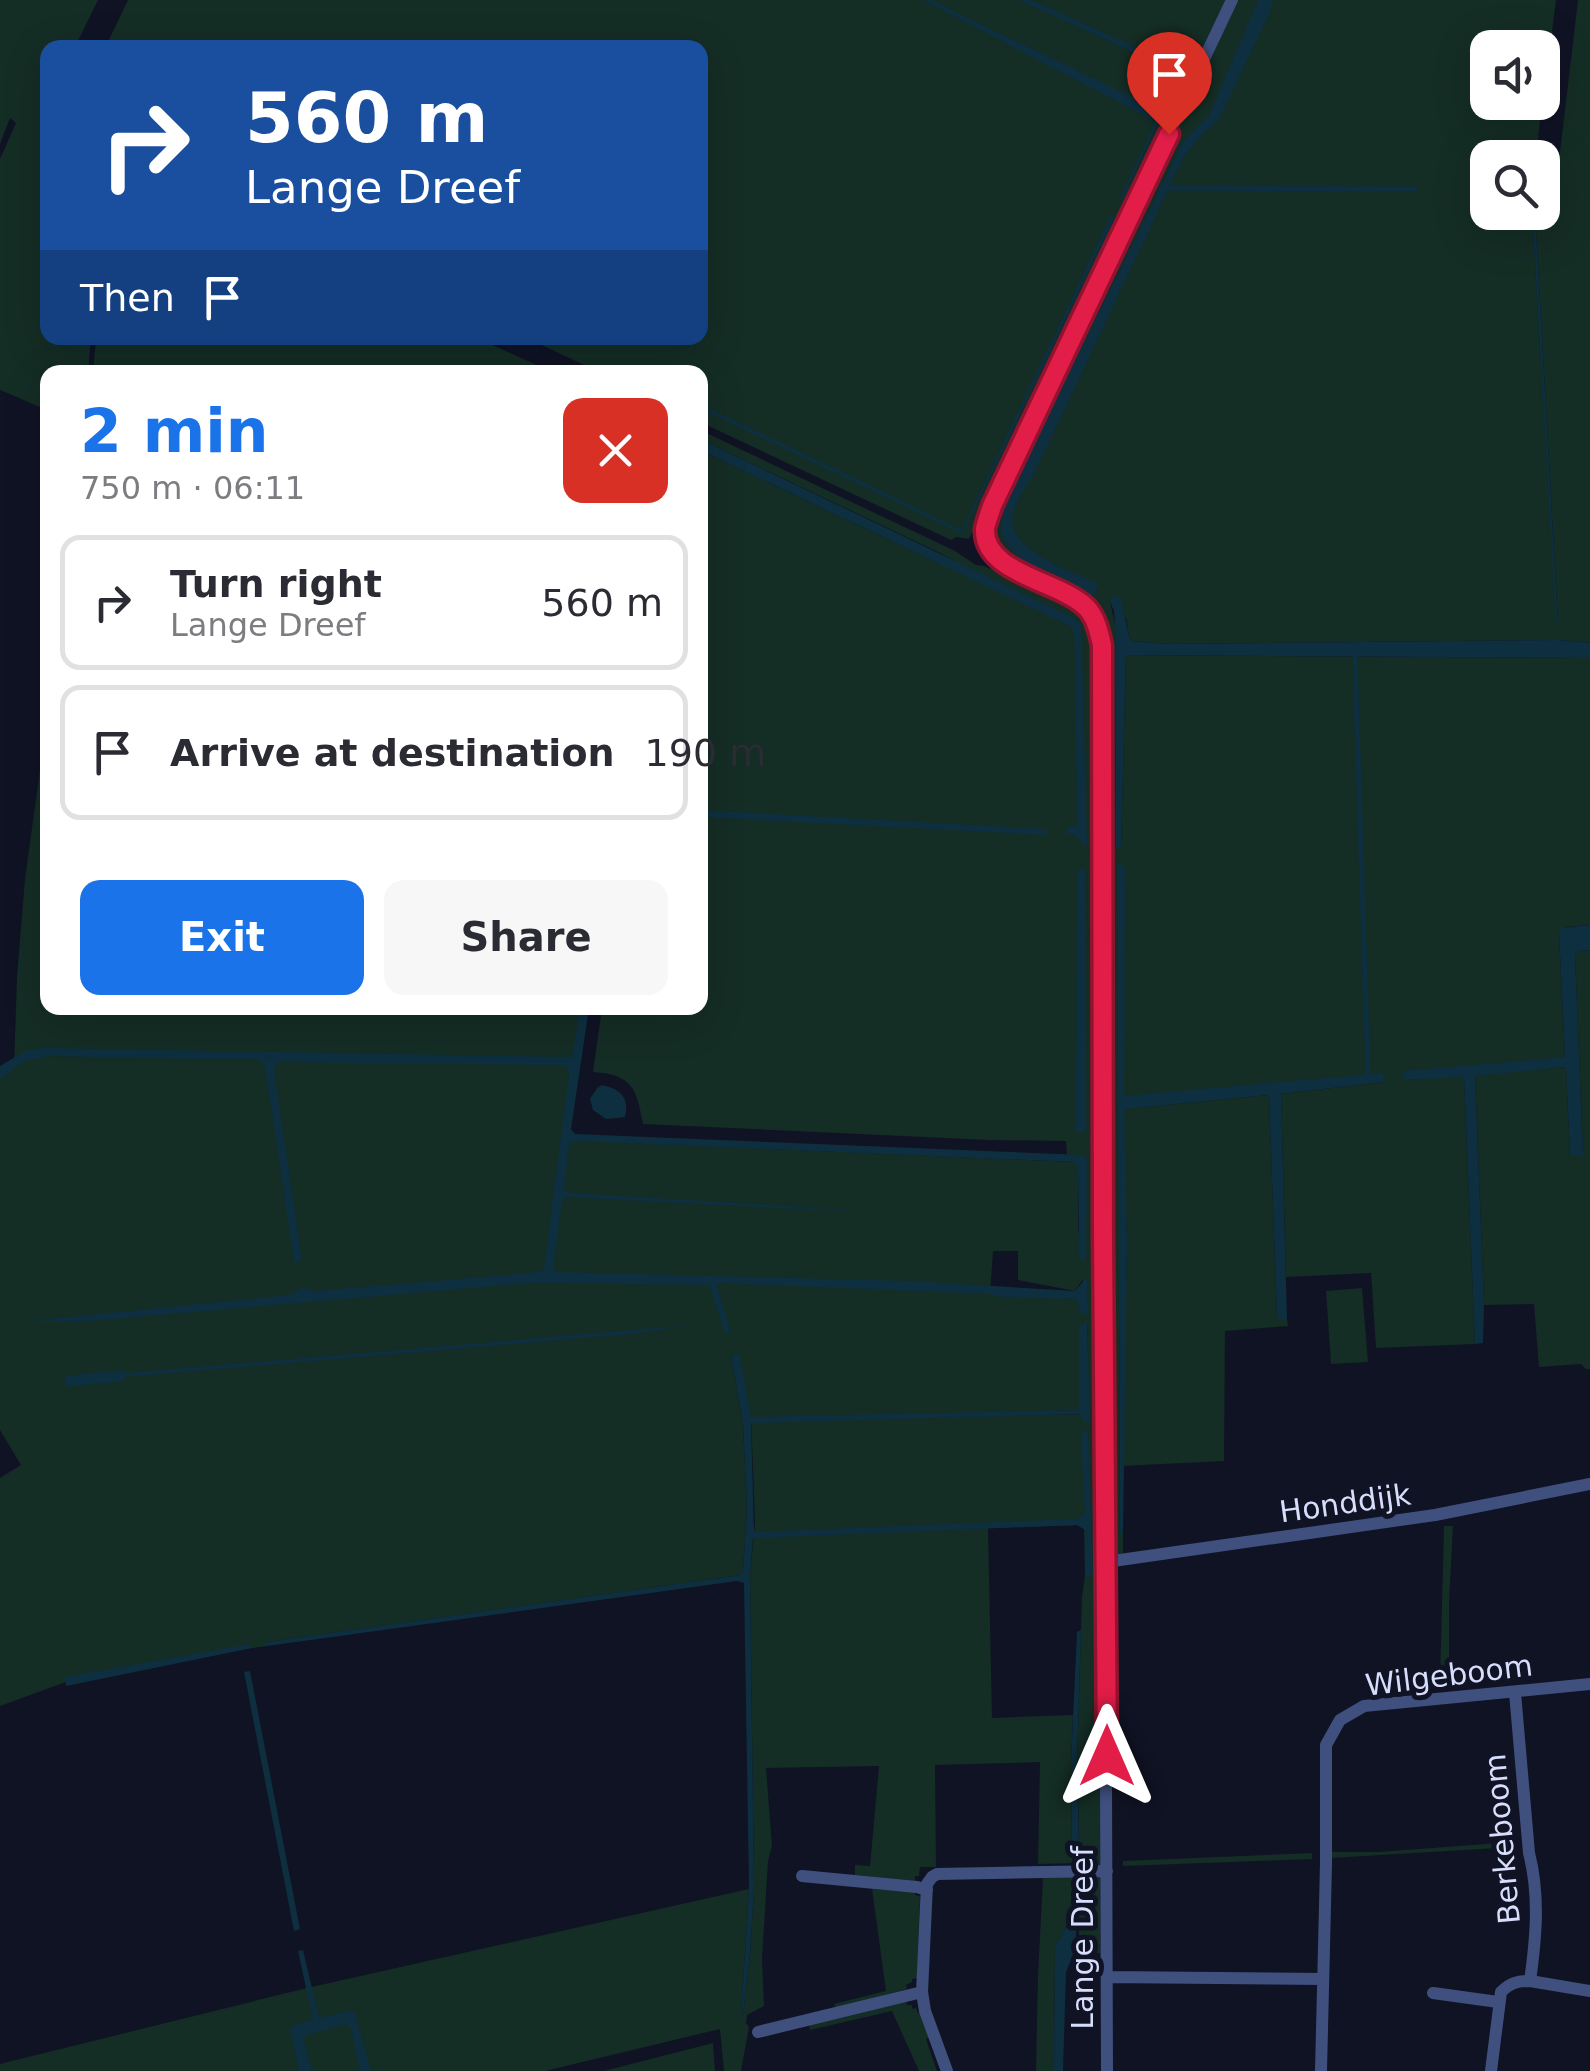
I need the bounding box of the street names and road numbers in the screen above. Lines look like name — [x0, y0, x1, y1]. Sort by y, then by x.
street label: Honddijk — [1277, 1476, 1413, 1530]
street label: Wilgeboom — [1363, 1647, 1535, 1703]
street label: Berkeboom — [1477, 1752, 1527, 1926]
street label: Lange Dreef — [1065, 1845, 1100, 2030]

